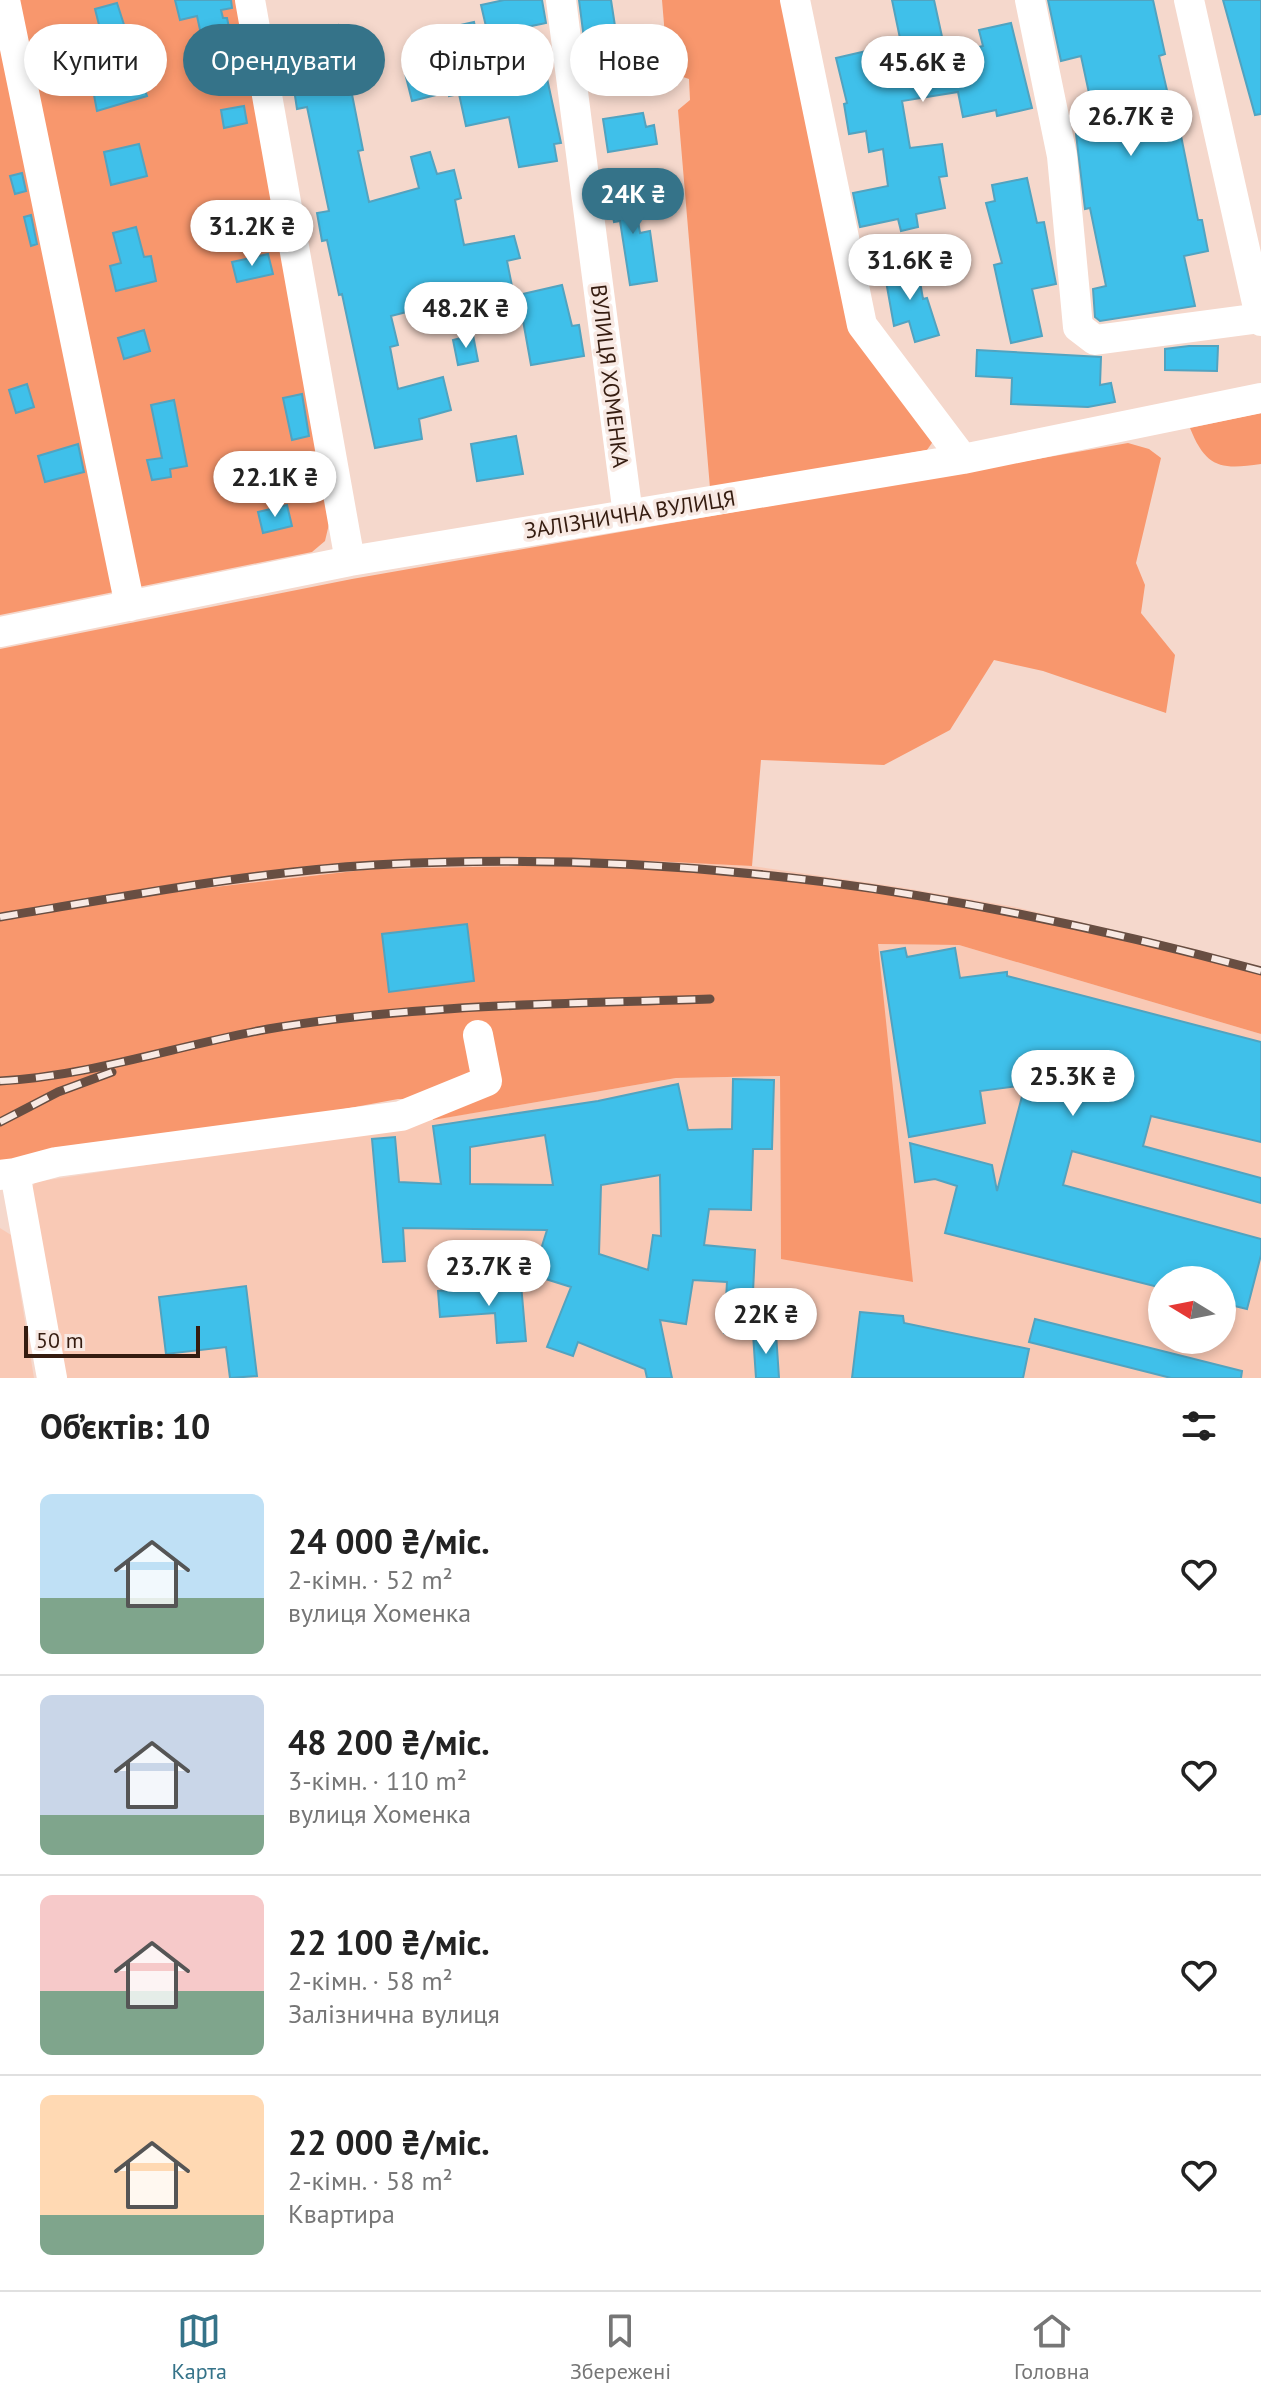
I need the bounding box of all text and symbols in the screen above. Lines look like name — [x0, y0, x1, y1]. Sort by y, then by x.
chip: Купити — [24, 24, 167, 96]
chip: Орендувати — [183, 24, 385, 96]
chip: Фільтри — [401, 24, 554, 96]
chip: Нове — [570, 24, 688, 96]
pin: 45.6K ₴ — [849, 36, 997, 104]
text: 45.6K ₴ — [879, 45, 967, 78]
pin: 26.7K ₴ — [1057, 90, 1205, 158]
text: 26.7K ₴ — [1087, 99, 1175, 132]
pin: 24K ₴ — [577, 168, 689, 236]
text: 24K ₴ — [600, 177, 666, 210]
pin: 31.2K ₴ — [178, 200, 326, 268]
text: 31.2K ₴ — [208, 209, 296, 242]
pin: 31.6K ₴ — [836, 234, 984, 302]
text: 31.6K ₴ — [866, 243, 954, 276]
pin: 48.2K ₴ — [392, 282, 540, 350]
street label: ВУЛИЦЯ ХОМЕНКА — [585, 283, 635, 469]
text: 48.2K ₴ — [422, 291, 510, 324]
pin: 22.1K ₴ — [201, 451, 349, 519]
text: 22.1K ₴ — [231, 460, 319, 493]
street label: ЗАЛІЗНИЧНА ВУЛИЦЯ — [523, 484, 737, 544]
pin: 25.3K ₴ — [999, 1050, 1147, 1118]
text: 25.3K ₴ — [1029, 1059, 1117, 1092]
pin: 23.7K ₴ — [415, 1240, 563, 1308]
text: 23.7K ₴ — [445, 1249, 533, 1282]
north arrow — [1148, 1266, 1236, 1354]
map controls — [1148, 1266, 1236, 1354]
pin: 22K ₴ — [710, 1288, 822, 1356]
text: 22K ₴ — [733, 1297, 799, 1330]
scale bar — [24, 1322, 200, 1358]
text: 50 m — [36, 1326, 84, 1354]
text: Об’єктів: 10 — [40, 1404, 210, 1448]
icon: filters — [1177, 1404, 1221, 1448]
text: 24 000 ₴/міс. — [288, 1519, 490, 1563]
icon: home — [104, 1526, 200, 1622]
icon: heart — [1177, 1552, 1221, 1596]
text: 2-кімн. · 52 m² — [288, 1563, 453, 1596]
text: вулиця Хоменка — [288, 1596, 471, 1629]
text: 48 200 ₴/міс. — [288, 1720, 490, 1764]
icon: home — [104, 1727, 200, 1823]
icon: heart — [1177, 1753, 1221, 1797]
text: 3-кімн. · 110 m² — [288, 1764, 467, 1797]
text: вулиця Хоменка — [288, 1797, 471, 1830]
text: 22 100 ₴/міс. — [288, 1920, 490, 1964]
icon: home — [104, 1927, 200, 2023]
icon: heart — [1177, 1953, 1221, 1997]
text: 2-кімн. · 58 m² — [288, 1964, 453, 1997]
text: Залізнична вулиця — [288, 1997, 500, 2030]
text: 22 000 ₴/міс. — [288, 2120, 490, 2164]
icon: home — [104, 2127, 200, 2223]
icon: heart — [1177, 2153, 1221, 2197]
text: 2-кімн. · 58 m² — [288, 2164, 453, 2197]
text: Квартира — [288, 2197, 395, 2230]
tab: Карта — [171, 2309, 227, 2385]
tab: Збережені — [570, 2309, 671, 2385]
tab: Головна — [1014, 2309, 1090, 2385]

